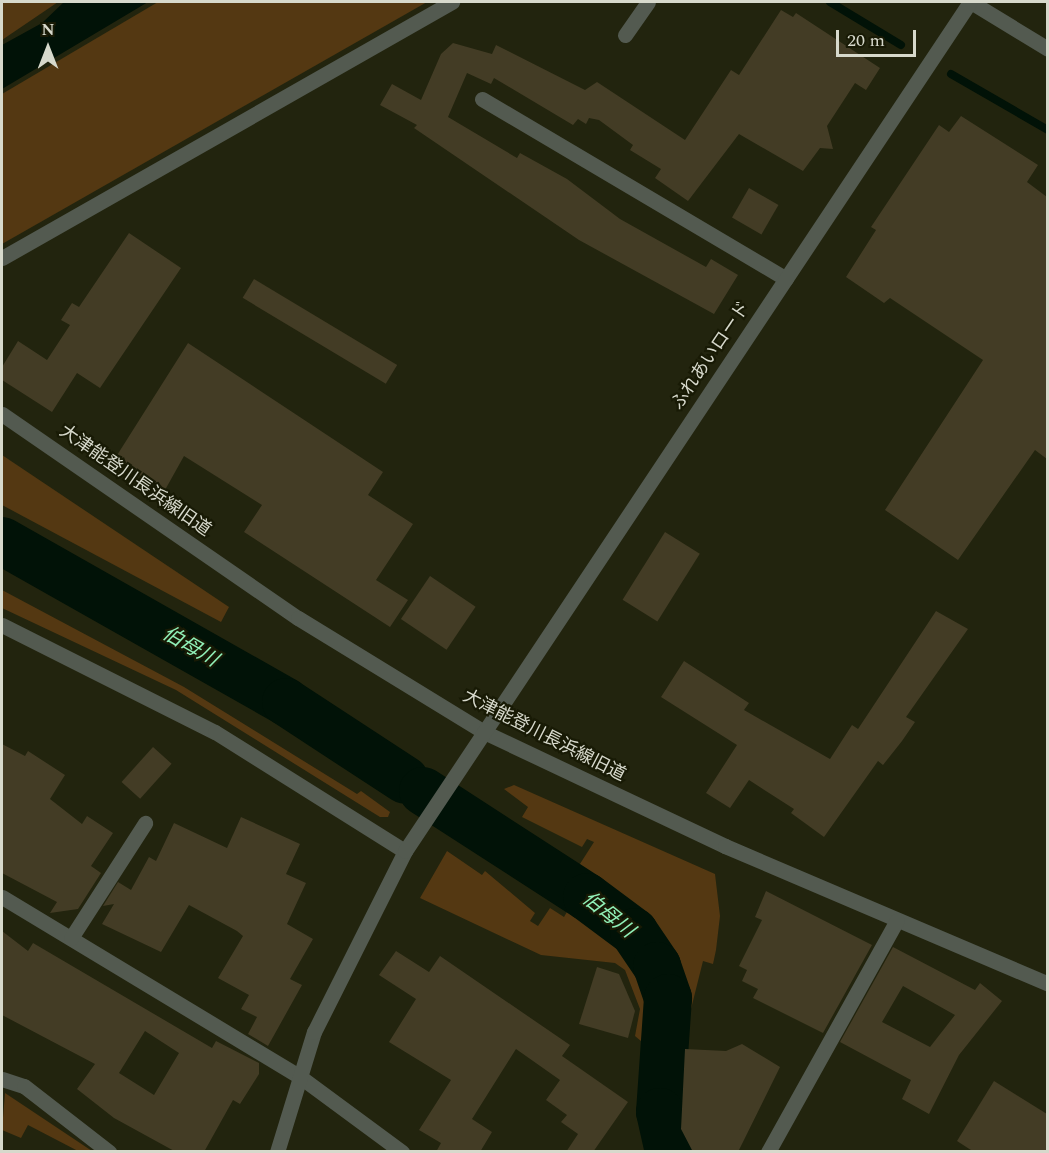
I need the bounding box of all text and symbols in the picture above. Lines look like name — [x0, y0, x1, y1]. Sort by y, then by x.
north arrow — [18, 18, 78, 78]
text: N — [41, 18, 55, 42]
scale bar — [839, 18, 918, 56]
text: 20 m — [847, 27, 885, 54]
street label: ふれあいロード — [667, 298, 755, 414]
street label: 大津能登川長浜線旧道 — [55, 421, 215, 541]
water label: 伯母川 — [158, 622, 222, 672]
street label: 大津能登川長浜線旧道 — [459, 686, 629, 786]
water label: 伯母川 — [577, 887, 639, 943]

